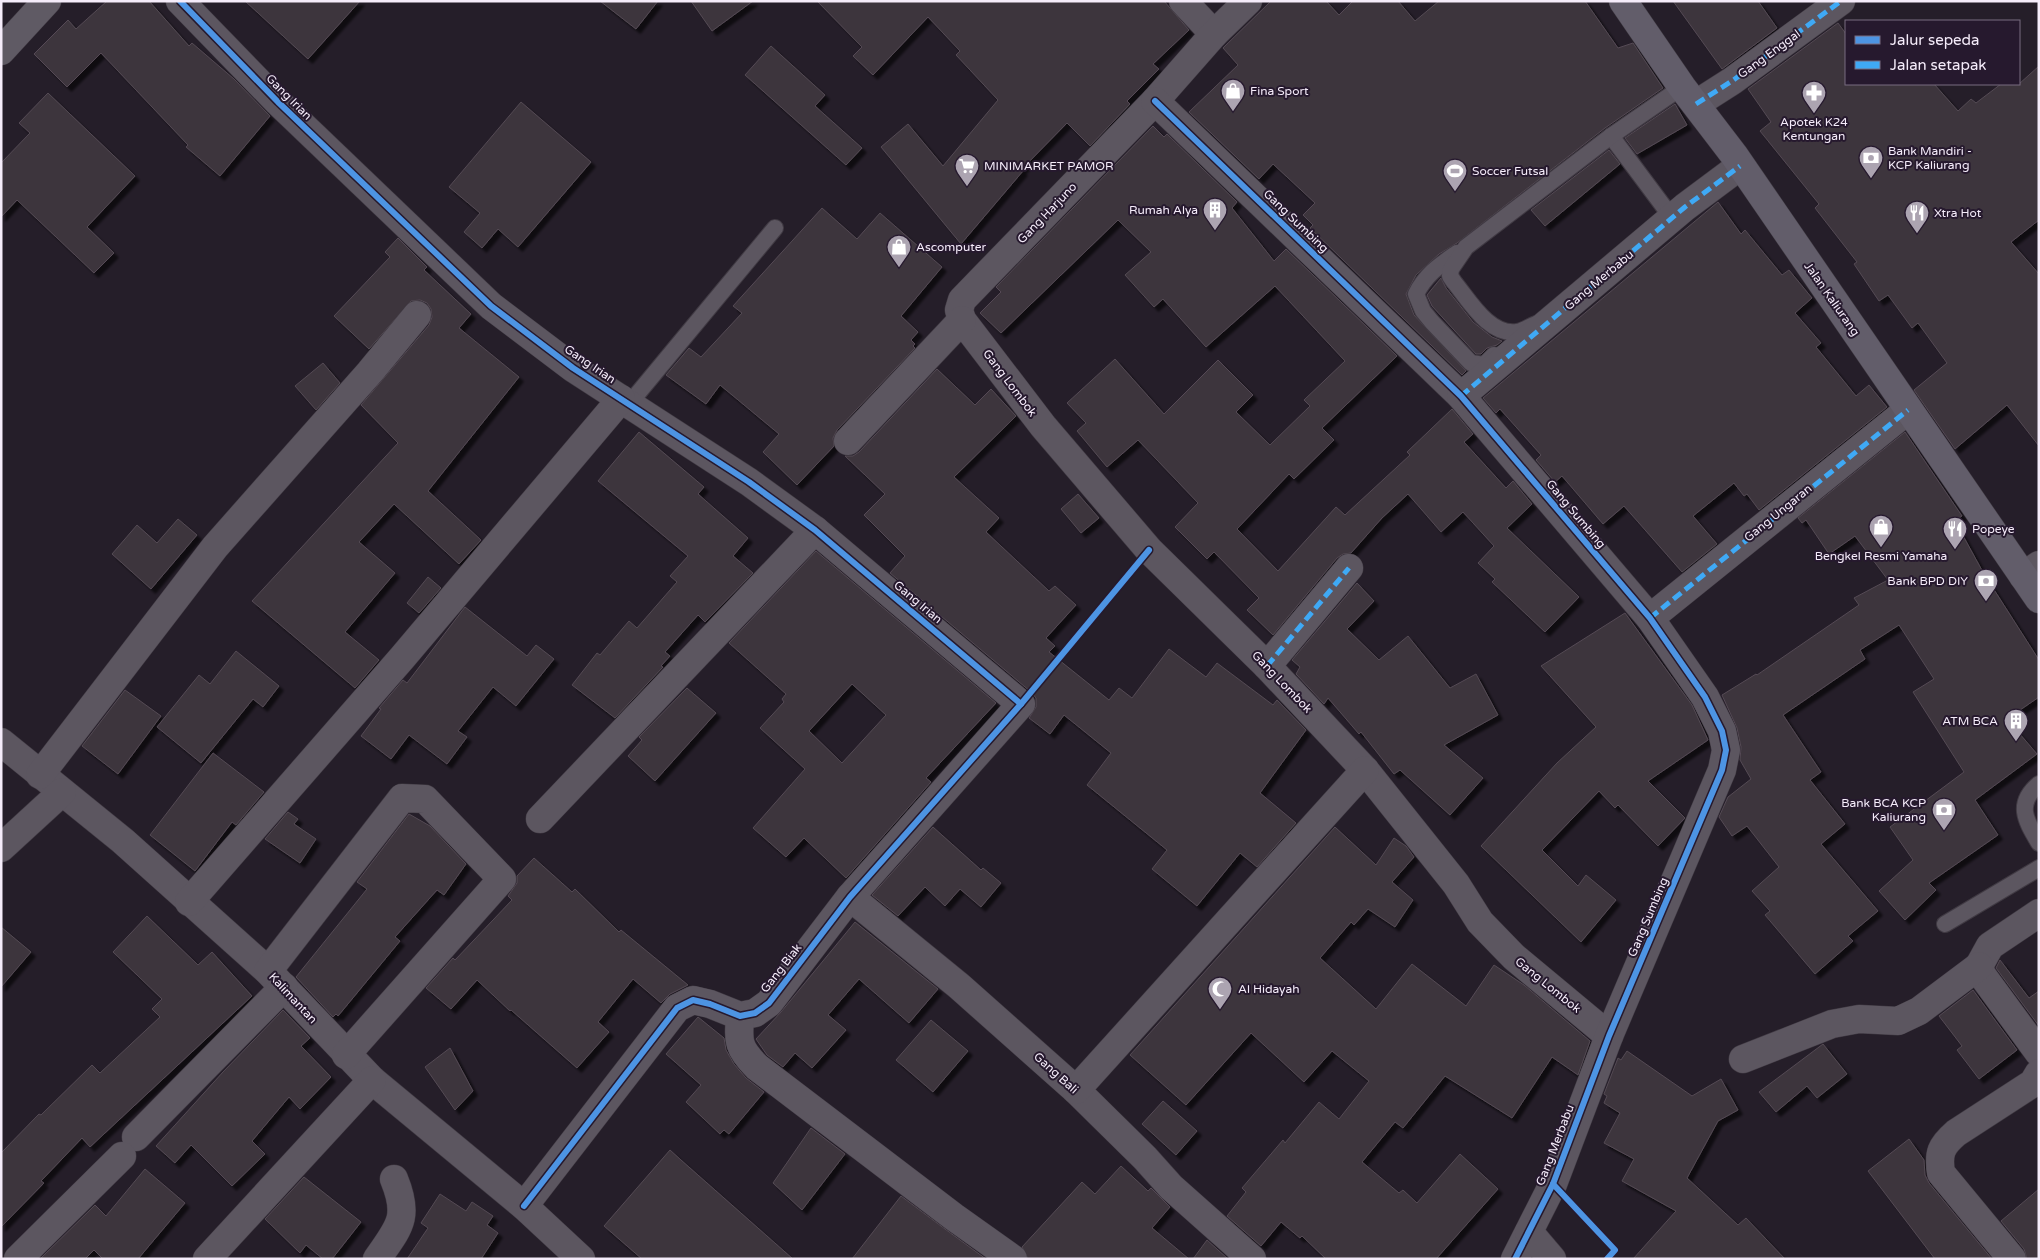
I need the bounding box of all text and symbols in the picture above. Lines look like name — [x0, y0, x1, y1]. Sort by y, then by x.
legend — [1845, 20, 2020, 85]
street label: Gang Enggal — [1735, 27, 1803, 81]
text: Jalur sepeda — [1890, 31, 1979, 49]
text: Jalan setapak — [1890, 56, 1987, 74]
street label: Gang Irian — [263, 71, 315, 123]
shop icon: Fina Sport — [1220, 78, 1246, 112]
pharmacy icon: Apotek K24 Kentungan — [1801, 80, 1827, 114]
place label: Fina Sport — [1250, 84, 1309, 98]
place label: Apotek K24 Kentungan — [1780, 115, 1848, 143]
place label: Bank Mandiri - KCP Kaliurang — [1888, 144, 1972, 172]
bank icon: Bank Mandiri - KCP Kaliurang — [1858, 145, 1884, 179]
supermarket icon: MINIMARKET PAMOR — [954, 153, 980, 187]
sports icon: Soccer Futsal — [1442, 158, 1468, 192]
place label: MINIMARKET PAMOR — [984, 159, 1114, 173]
place label: Soccer Futsal — [1472, 164, 1548, 178]
street label: Gang Harjuno — [1014, 180, 1080, 246]
street label: Gang Sumbing — [1261, 186, 1331, 256]
building icon: Rumah Alya — [1202, 197, 1228, 231]
restaurant icon: Xtra Hot — [1904, 200, 1930, 234]
place label: Rumah Alya — [1129, 203, 1198, 217]
place label: Xtra Hot — [1934, 206, 1982, 220]
shop icon: Ascomputer — [886, 234, 912, 268]
place label: Ascomputer — [916, 240, 987, 254]
street label: Gang Merbabu — [1562, 247, 1636, 313]
street label: Jalan Kaliurang — [1801, 259, 1863, 339]
street label: Gang Irian — [562, 342, 618, 386]
street label: Gang Lombok — [980, 347, 1040, 420]
street label: Gang Sumbing — [1543, 477, 1609, 551]
street label: Gang Ungaran — [1741, 481, 1815, 545]
shop icon: Bengkel Resmi Yamaha — [1868, 514, 1894, 548]
restaurant icon: Popeye — [1942, 516, 1968, 550]
place label: Popeye — [1972, 522, 2015, 536]
place label: Bengkel Resmi Yamaha — [1815, 549, 1947, 563]
bank icon: Bank BPD DIY — [1973, 568, 1999, 602]
place label: Bank BPD DIY — [1887, 574, 1968, 588]
street label: Gang Irian — [891, 578, 945, 626]
street label: Gang Lombok — [1249, 648, 1315, 716]
building icon: ATM BCA — [2003, 708, 2029, 742]
place label: ATM BCA — [1942, 714, 1998, 728]
place label: Bank BCA KCP Kaliurang — [1841, 796, 1926, 824]
bank icon: Bank BCA KCP Kaliurang — [1931, 797, 1957, 831]
street label: Gang Sumbing — [1625, 875, 1671, 959]
street label: Gang Biak — [758, 940, 805, 995]
street label: Gang Lombok — [1512, 954, 1584, 1016]
street label: Kalimantan — [266, 970, 320, 1026]
mosque icon: Al Hidayah — [1207, 976, 1233, 1010]
place label: Al Hidayah — [1238, 982, 1300, 996]
street label: Gang Bali — [1031, 1049, 1081, 1097]
street label: Gang Merbabu — [1533, 1102, 1577, 1188]

